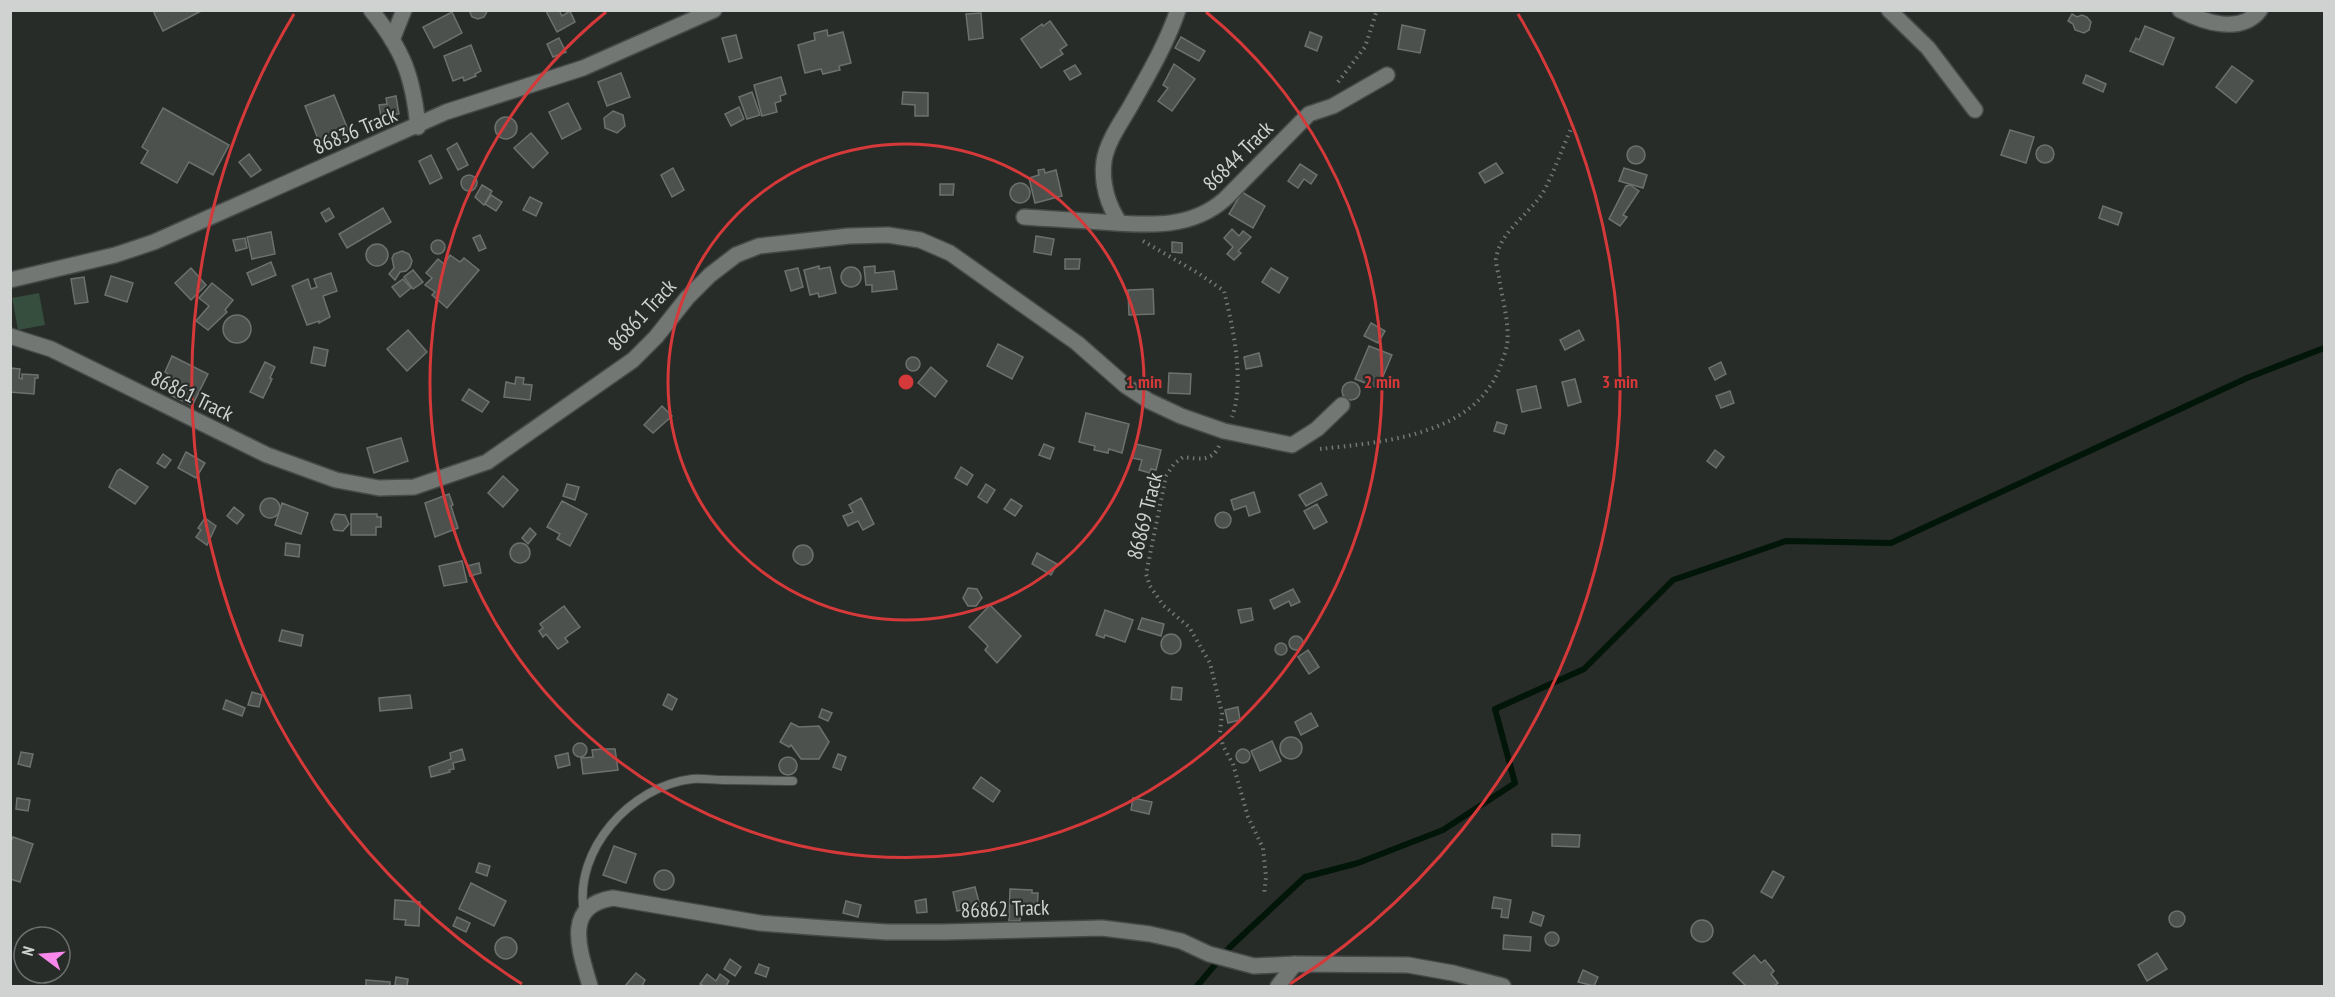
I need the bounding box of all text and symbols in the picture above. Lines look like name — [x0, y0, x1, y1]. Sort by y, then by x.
street label: 86836 Track — [309, 101, 401, 160]
street label: 86844 Track — [1197, 115, 1278, 196]
street label: 86861 Track — [602, 273, 682, 356]
street label: 86861 Track — [147, 364, 238, 427]
text: 1 min — [1126, 370, 1162, 393]
text: 2 min — [1364, 370, 1400, 393]
text: 3 min — [1602, 370, 1638, 393]
centre of rings — [896, 372, 916, 392]
street label: 86869 Track — [1121, 470, 1168, 562]
street label: 86862 Track — [960, 893, 1050, 924]
north arrow — [12, 925, 72, 985]
text: N — [17, 944, 38, 958]

